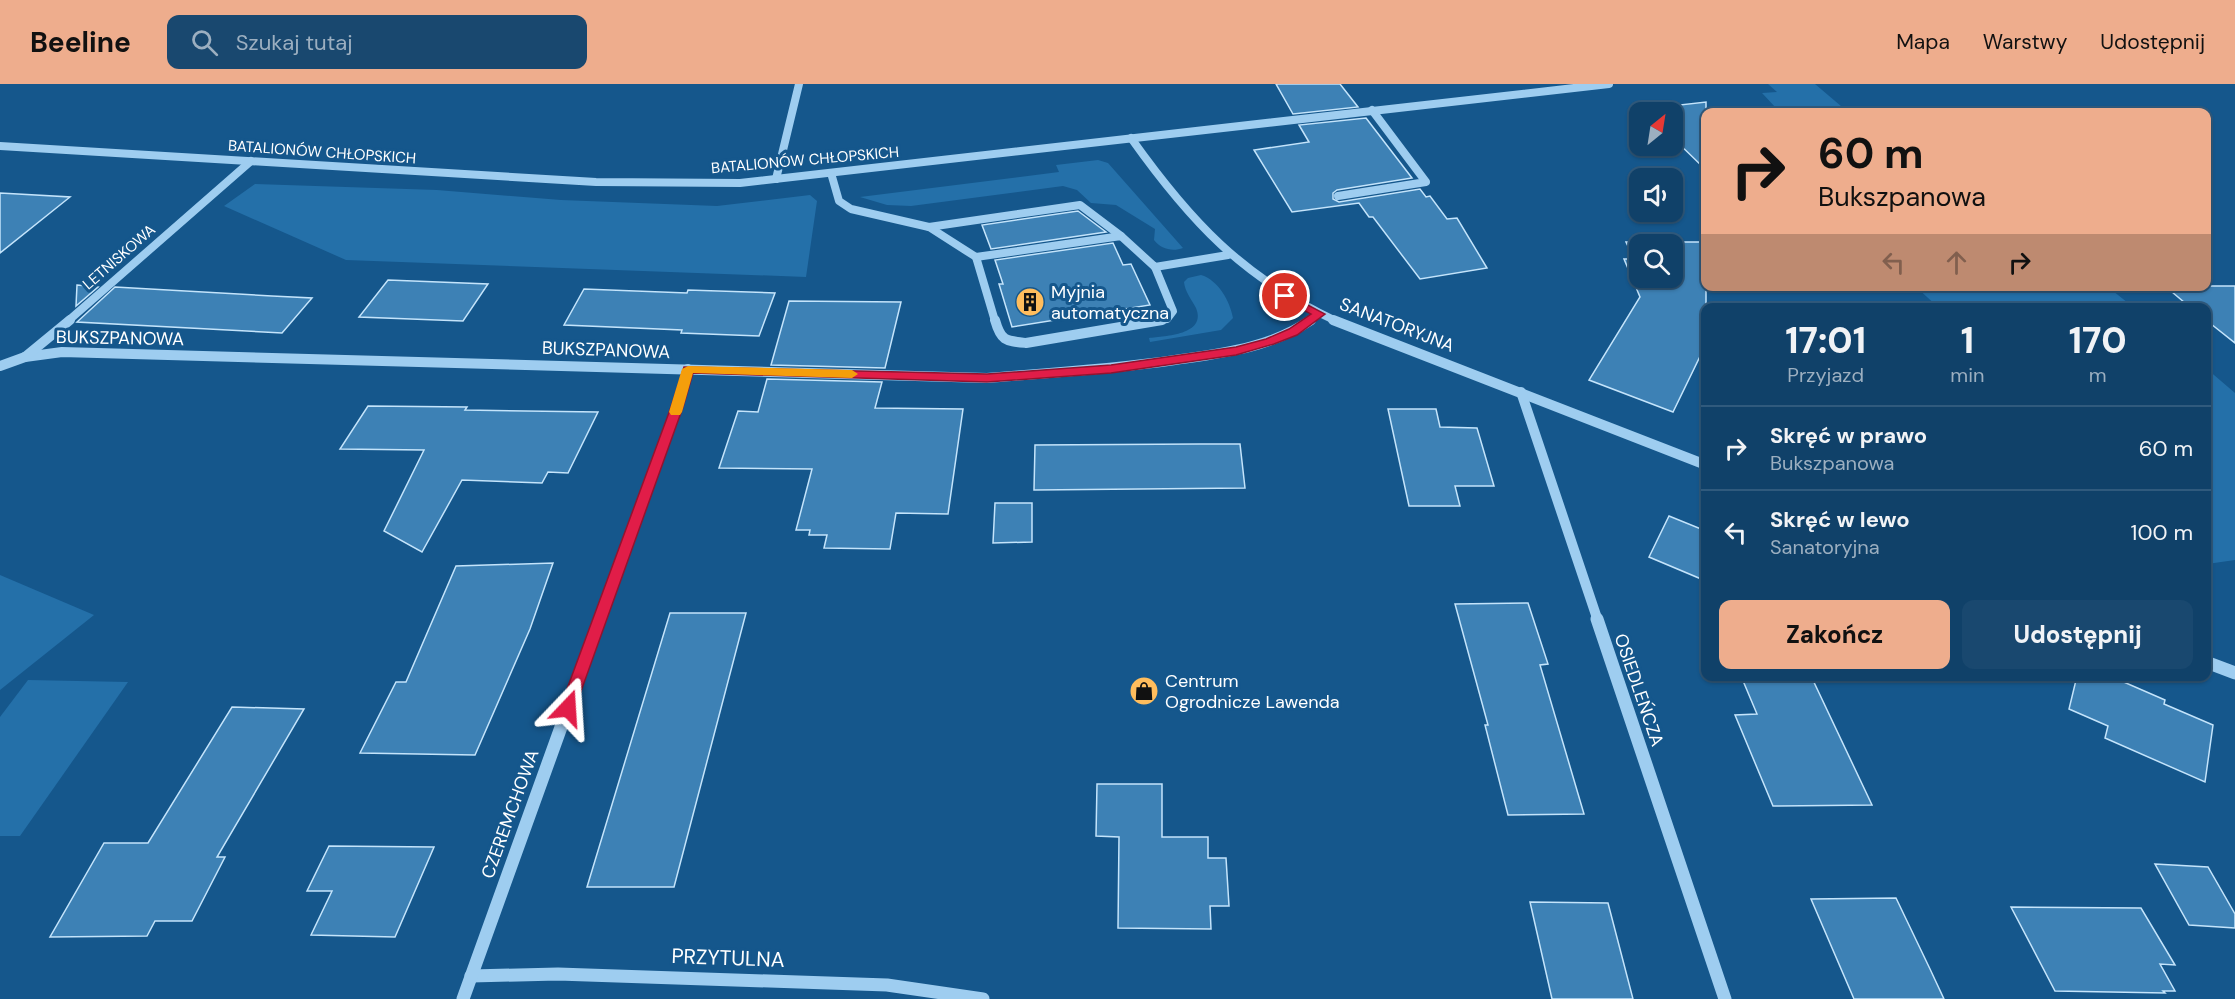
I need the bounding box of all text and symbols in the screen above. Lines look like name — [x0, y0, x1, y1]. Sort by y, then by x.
search box — [167, 15, 587, 69]
text: Beeline — [30, 24, 131, 61]
icon: search — [188, 26, 221, 59]
text: Szukaj tutaj — [236, 28, 353, 57]
text: Mapa — [1896, 28, 1950, 56]
text: Warstwy — [1983, 28, 2067, 56]
text: Udostępnij — [2100, 28, 2205, 56]
north arrow — [1629, 102, 1683, 156]
map controls — [1629, 102, 1683, 288]
text: 60 m — [1818, 126, 1924, 181]
icon: right — [1719, 132, 1797, 210]
street label: BATALIONÓW CHŁOPSKICH — [227, 135, 417, 169]
street label: BATALIONÓW CHŁOPSKICH — [710, 142, 900, 178]
button: sound — [1629, 168, 1683, 222]
text: Bukszpanowa — [1818, 179, 1986, 214]
street label: LETNISKOWA — [78, 220, 160, 294]
button: search — [1629, 234, 1683, 288]
icon: left — [1877, 246, 1910, 279]
icon: ahead — [1940, 246, 1973, 279]
icon: right — [2003, 246, 2036, 279]
pin — [1259, 270, 1310, 321]
icon: arrive — [1268, 279, 1301, 312]
place label: Myjnia automatyczna — [1051, 280, 1169, 325]
building icon: Myjnia automatyczna — [1014, 286, 1046, 318]
street label: SANATORYJNA — [1336, 292, 1458, 358]
text: 17:01 — [1785, 317, 1866, 364]
text: 1 — [1961, 317, 1974, 364]
text: 170 — [2069, 317, 2127, 364]
street label: BUKSZPANOWA — [56, 325, 184, 351]
street label: BUKSZPANOWA — [542, 336, 671, 364]
text: Przyjazd — [1787, 362, 1864, 388]
text: min — [1950, 362, 1984, 388]
text: m — [2089, 362, 2107, 388]
text: Skręć w prawo — [1770, 421, 1927, 450]
icon: right — [1719, 432, 1752, 465]
text: 60 m — [2139, 434, 2193, 463]
text: Bukszpanowa — [1770, 450, 1894, 476]
text: Skręć w lewo — [1770, 505, 1910, 534]
icon: left — [1719, 516, 1752, 549]
text: 100 m — [2131, 518, 2193, 547]
text: Sanatoryjna — [1770, 534, 1880, 560]
button: Zakończ — [1719, 600, 1950, 669]
button: Udostępnij — [1962, 600, 2193, 669]
street label: OSIEDLEŃCZA — [1608, 630, 1670, 750]
place label: Centrum Ogrodnicze Lawenda — [1165, 669, 1340, 714]
shop icon: Centrum Ogrodnicze Lawenda — [1128, 675, 1160, 707]
position arrow — [536, 676, 600, 740]
street label: CZEREMCHOWA — [476, 746, 544, 882]
street label: PRZYTULNA — [671, 942, 785, 974]

